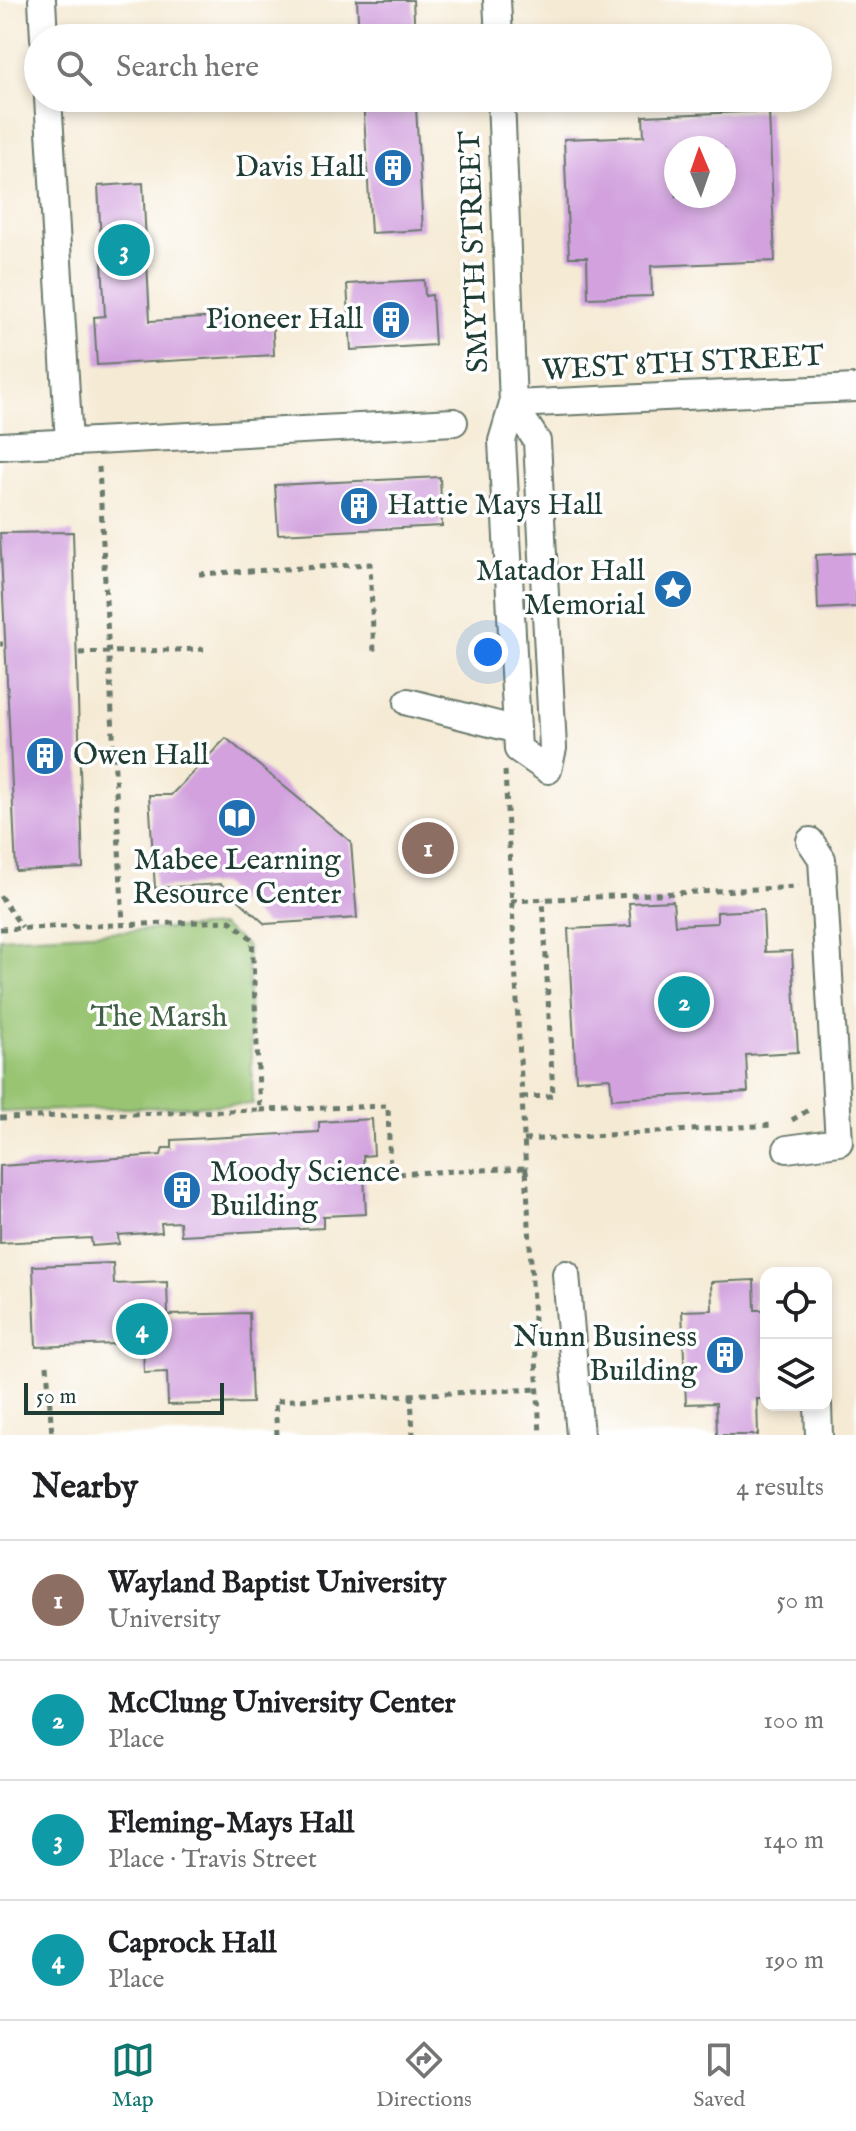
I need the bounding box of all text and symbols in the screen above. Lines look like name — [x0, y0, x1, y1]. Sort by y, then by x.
search box — [24, 24, 832, 112]
icon: search — [52, 46, 96, 90]
text: Search here — [116, 49, 259, 87]
street label: SMYTH STREET — [452, 130, 498, 374]
north arrow — [664, 136, 736, 208]
building icon: Davis Hall — [372, 147, 414, 189]
place label: Davis Hall — [235, 149, 366, 187]
pin: 3 — [98, 220, 150, 280]
building icon: Pioneer Hall — [370, 299, 412, 341]
place label: Pioneer Hall — [205, 301, 364, 339]
street label: WEST 8TH STREET — [541, 338, 825, 390]
building icon: Hattie Mays Hall — [338, 485, 380, 527]
place label: Hattie Mays Hall — [387, 487, 603, 525]
place label: Matador Hall Memorial — [476, 553, 646, 625]
place icon: Matador Hall Memorial — [652, 568, 694, 610]
your location — [468, 632, 508, 672]
building icon: Owen Hall — [24, 735, 66, 777]
place label: Owen Hall — [73, 737, 210, 775]
library icon: Mabee Learning Resource Center — [216, 797, 258, 839]
pin: 1 — [402, 818, 454, 878]
place label: Mabee Learning Resource Center — [132, 842, 342, 914]
pin: 2 — [658, 972, 710, 1032]
park label: The Marsh — [91, 999, 227, 1037]
place label: Moody Science Building — [210, 1154, 400, 1226]
building icon: Moody Science Building — [161, 1169, 203, 1211]
map controls — [760, 1267, 832, 1411]
button: locate — [760, 1267, 832, 1339]
pin: 4 — [116, 1299, 168, 1359]
place label: Nunn Business Building — [513, 1319, 698, 1391]
building icon: Nunn Business Building — [704, 1334, 746, 1376]
button: layers — [760, 1339, 832, 1411]
scale bar — [24, 1379, 224, 1415]
text: 50 m — [36, 1383, 77, 1411]
text: Nearby — [32, 1466, 138, 1509]
text: 4 results — [736, 1471, 824, 1504]
text: Wayland Baptist University — [108, 1565, 446, 1603]
text: 1 — [53, 1584, 63, 1617]
text: 50 m — [776, 1584, 824, 1617]
text: University — [108, 1603, 221, 1636]
text: McClung University Center — [108, 1685, 455, 1723]
text: 2 — [52, 1704, 64, 1737]
text: 100 m — [763, 1704, 824, 1737]
text: Place — [108, 1723, 164, 1756]
text: Fleming-Mays Hall — [108, 1805, 354, 1843]
text: 3 — [53, 1824, 63, 1857]
text: 140 m — [763, 1824, 824, 1857]
text: Place · Travis Street — [108, 1843, 317, 1876]
text: Caprock Hall — [108, 1925, 276, 1963]
text: 4 — [52, 1944, 64, 1977]
text: 190 m — [764, 1944, 824, 1977]
text: Place — [108, 1963, 164, 1996]
tab: Map — [111, 2038, 155, 2114]
tab: Directions — [376, 2038, 472, 2114]
tab: Saved — [693, 2038, 745, 2114]

